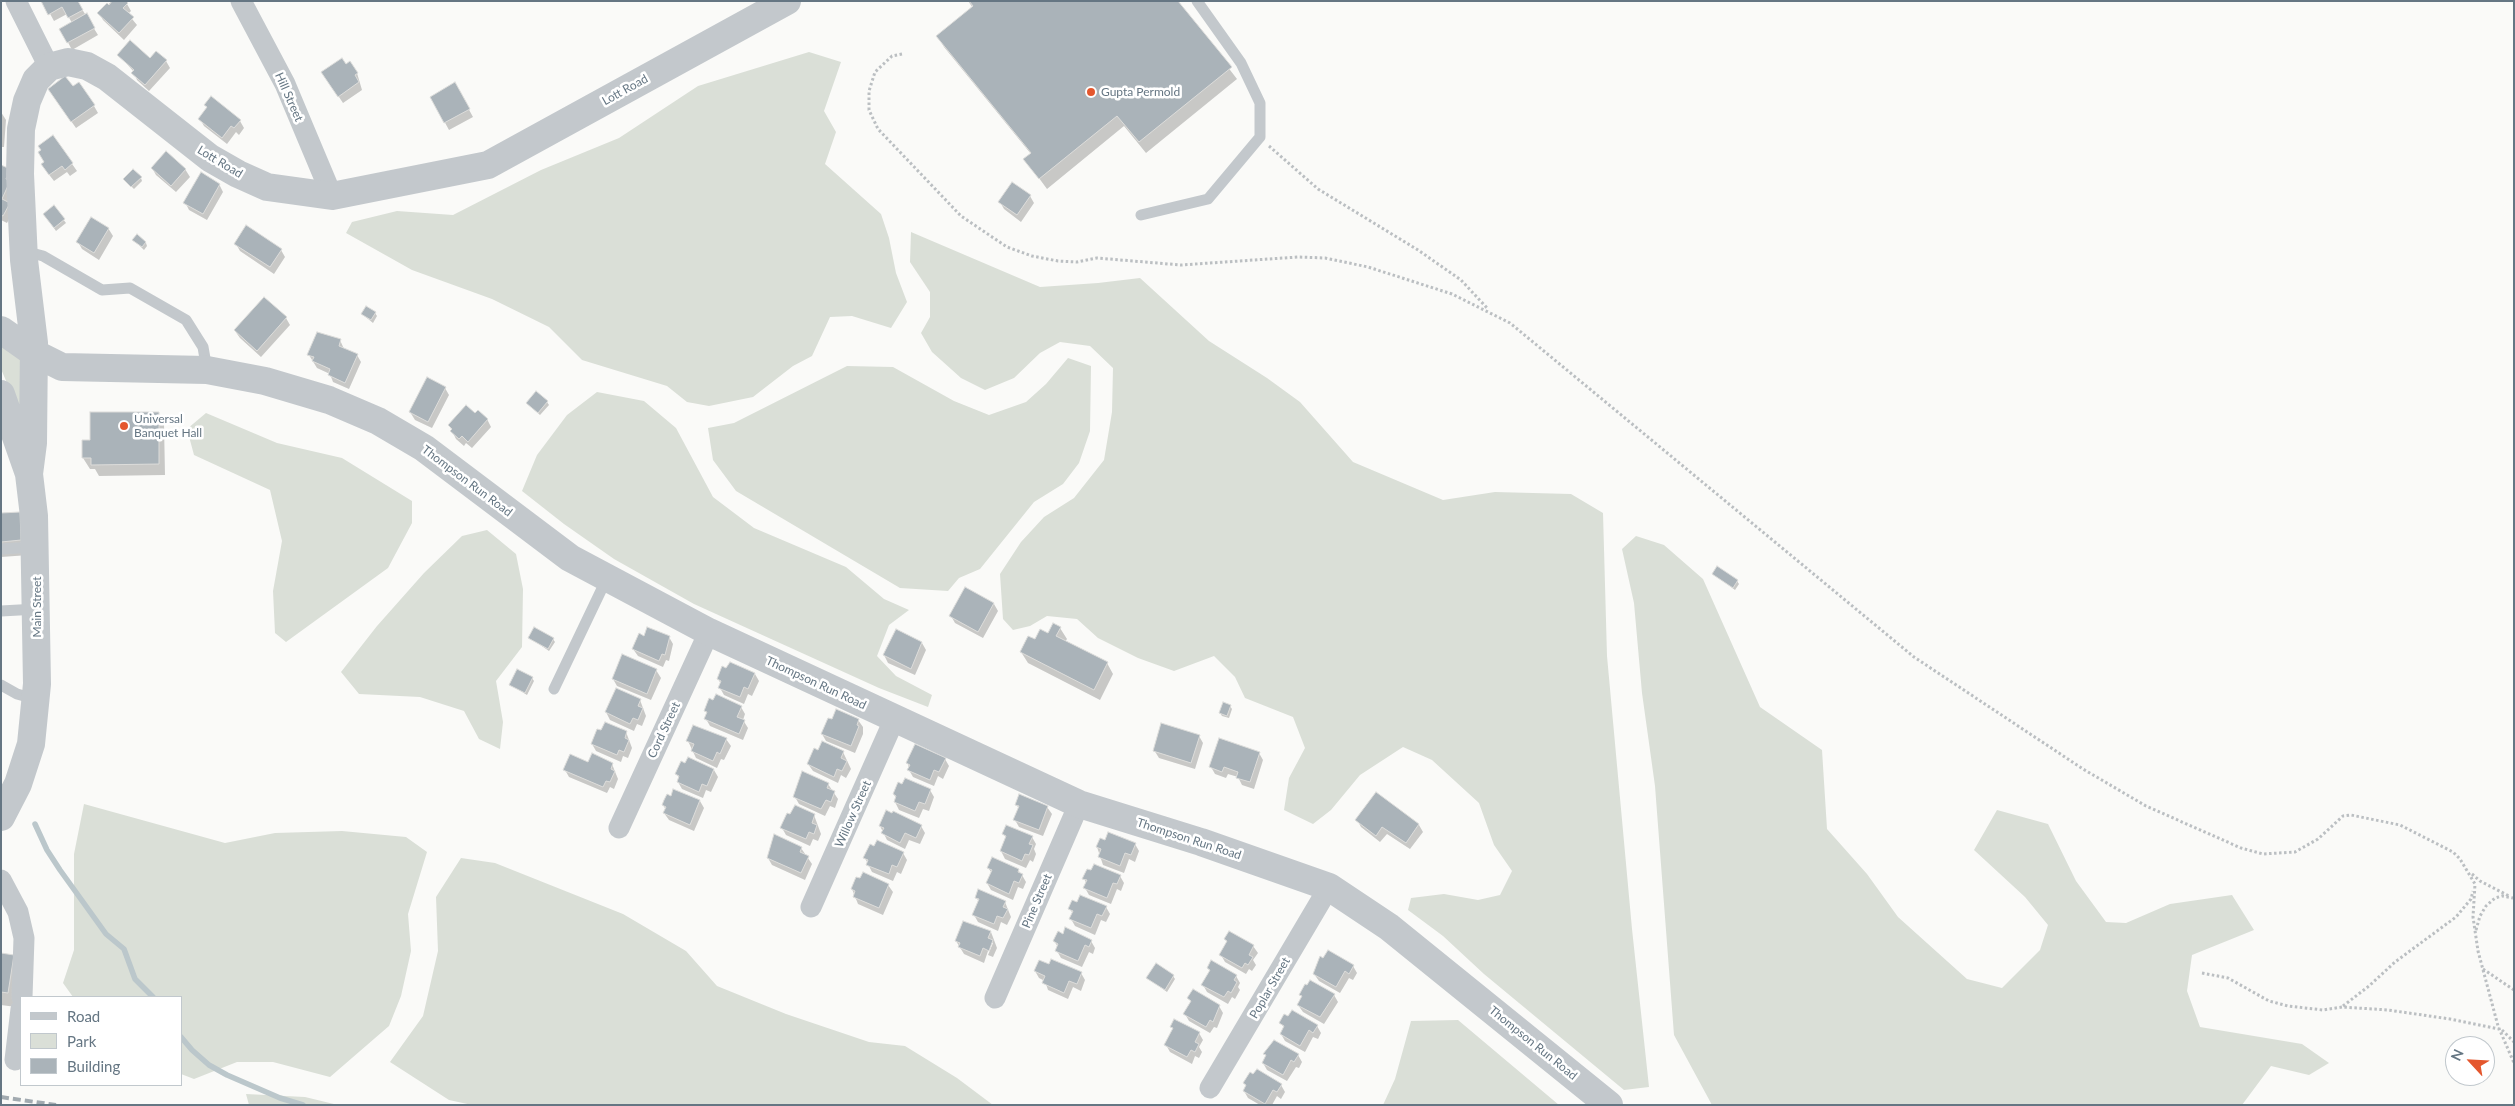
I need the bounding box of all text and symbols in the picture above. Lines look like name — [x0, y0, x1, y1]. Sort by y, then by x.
street label: Hill Street — [272, 70, 306, 124]
street label: Lott Road — [600, 72, 650, 108]
place label: Gupta Permold — [1101, 85, 1180, 99]
marker: Gupta Permold — [1085, 86, 1097, 98]
street label: Lott Road — [195, 143, 245, 181]
place label: Universal Banquet Hall — [134, 412, 202, 440]
marker: Universal Banquet Hall — [118, 420, 130, 432]
street label: Thompson Run Road — [419, 442, 515, 520]
street label: Main Street — [30, 576, 44, 638]
street label: Thompson Run Road — [763, 653, 869, 713]
street label: Cord Street — [645, 700, 683, 760]
street label: Willow Street — [832, 778, 874, 850]
street label: Thompson Run Road — [1135, 815, 1243, 863]
street label: Pine Street — [1019, 872, 1055, 930]
street label: Poplar Street — [1247, 955, 1293, 1021]
legend — [20, 996, 182, 1086]
street label: Thompson Run Road — [1486, 1003, 1580, 1083]
text: Road — [67, 1007, 100, 1025]
text: Park — [67, 1032, 96, 1050]
north arrow — [2445, 1036, 2495, 1086]
text: N — [2447, 1046, 2467, 1063]
text: Building — [67, 1057, 120, 1075]

